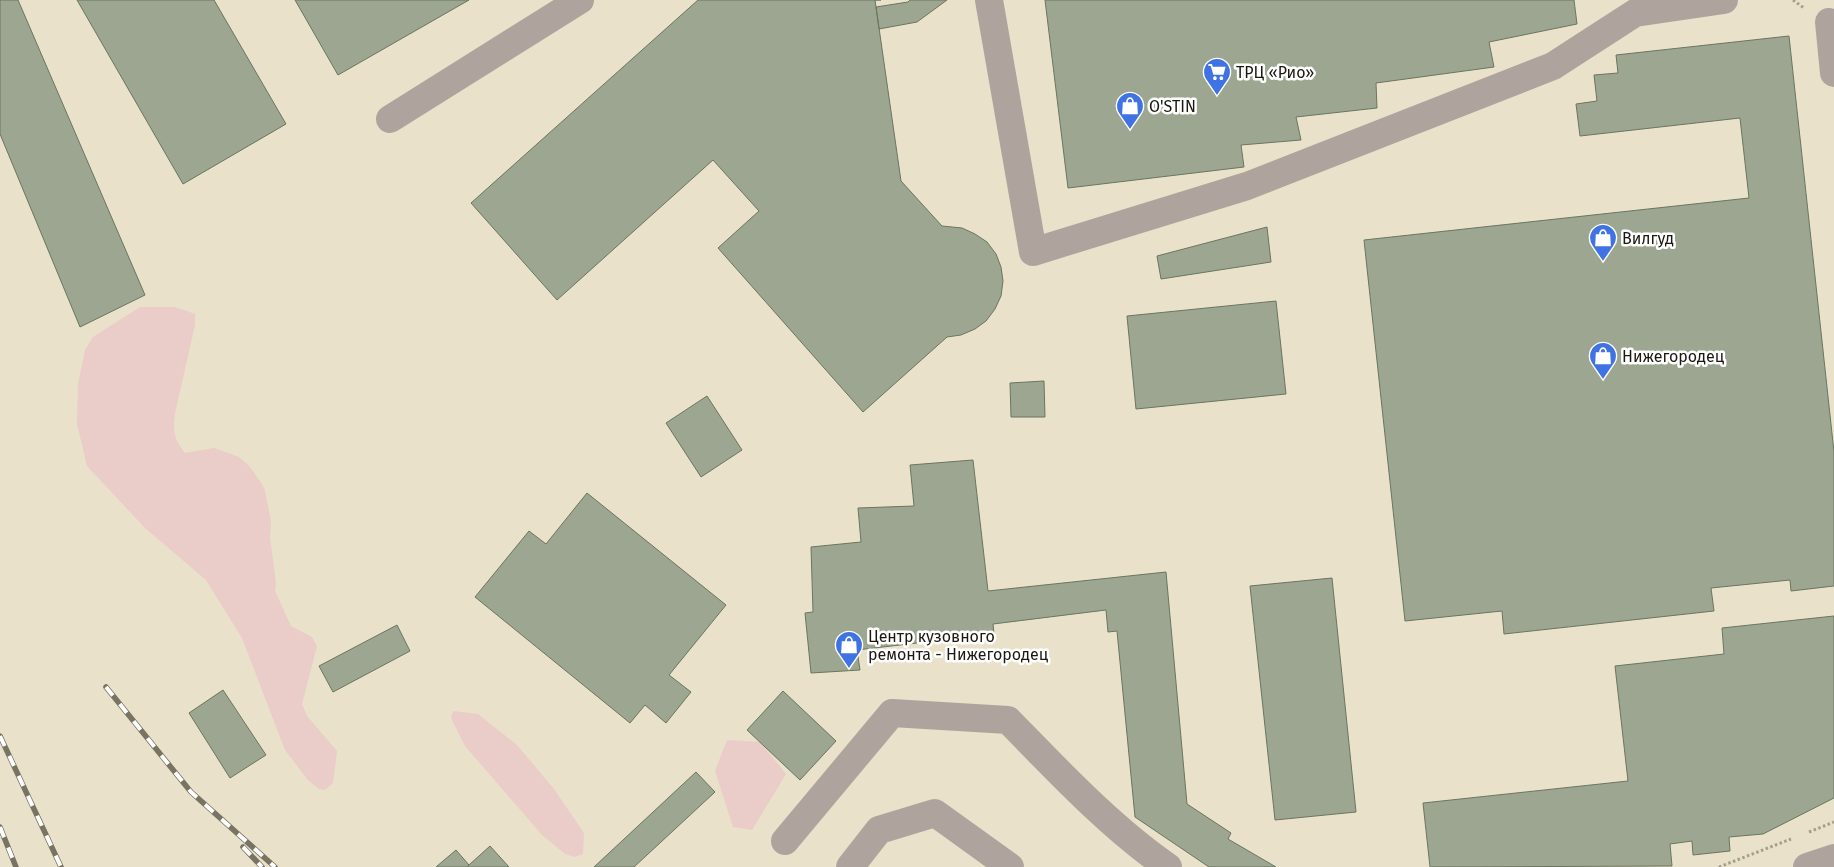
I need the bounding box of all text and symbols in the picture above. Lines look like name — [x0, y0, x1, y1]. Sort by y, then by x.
supermarket icon: ТРЦ «Рио» — [1202, 57, 1232, 96]
place label: ТРЦ «Рио» — [1236, 63, 1314, 82]
shop icon: O'STIN — [1115, 91, 1145, 130]
place label: O'STIN — [1149, 97, 1196, 116]
shop icon: Вилгуд — [1588, 223, 1618, 262]
place label: Вилгуд — [1622, 229, 1674, 248]
shop icon: Нижегородец — [1588, 341, 1618, 380]
place label: Нижегородец — [1622, 347, 1725, 366]
place label: Центр кузовного ремонта - Нижегородец — [868, 627, 1049, 664]
shop icon: Центр кузовного ремонта - Нижегородец — [834, 630, 864, 669]

